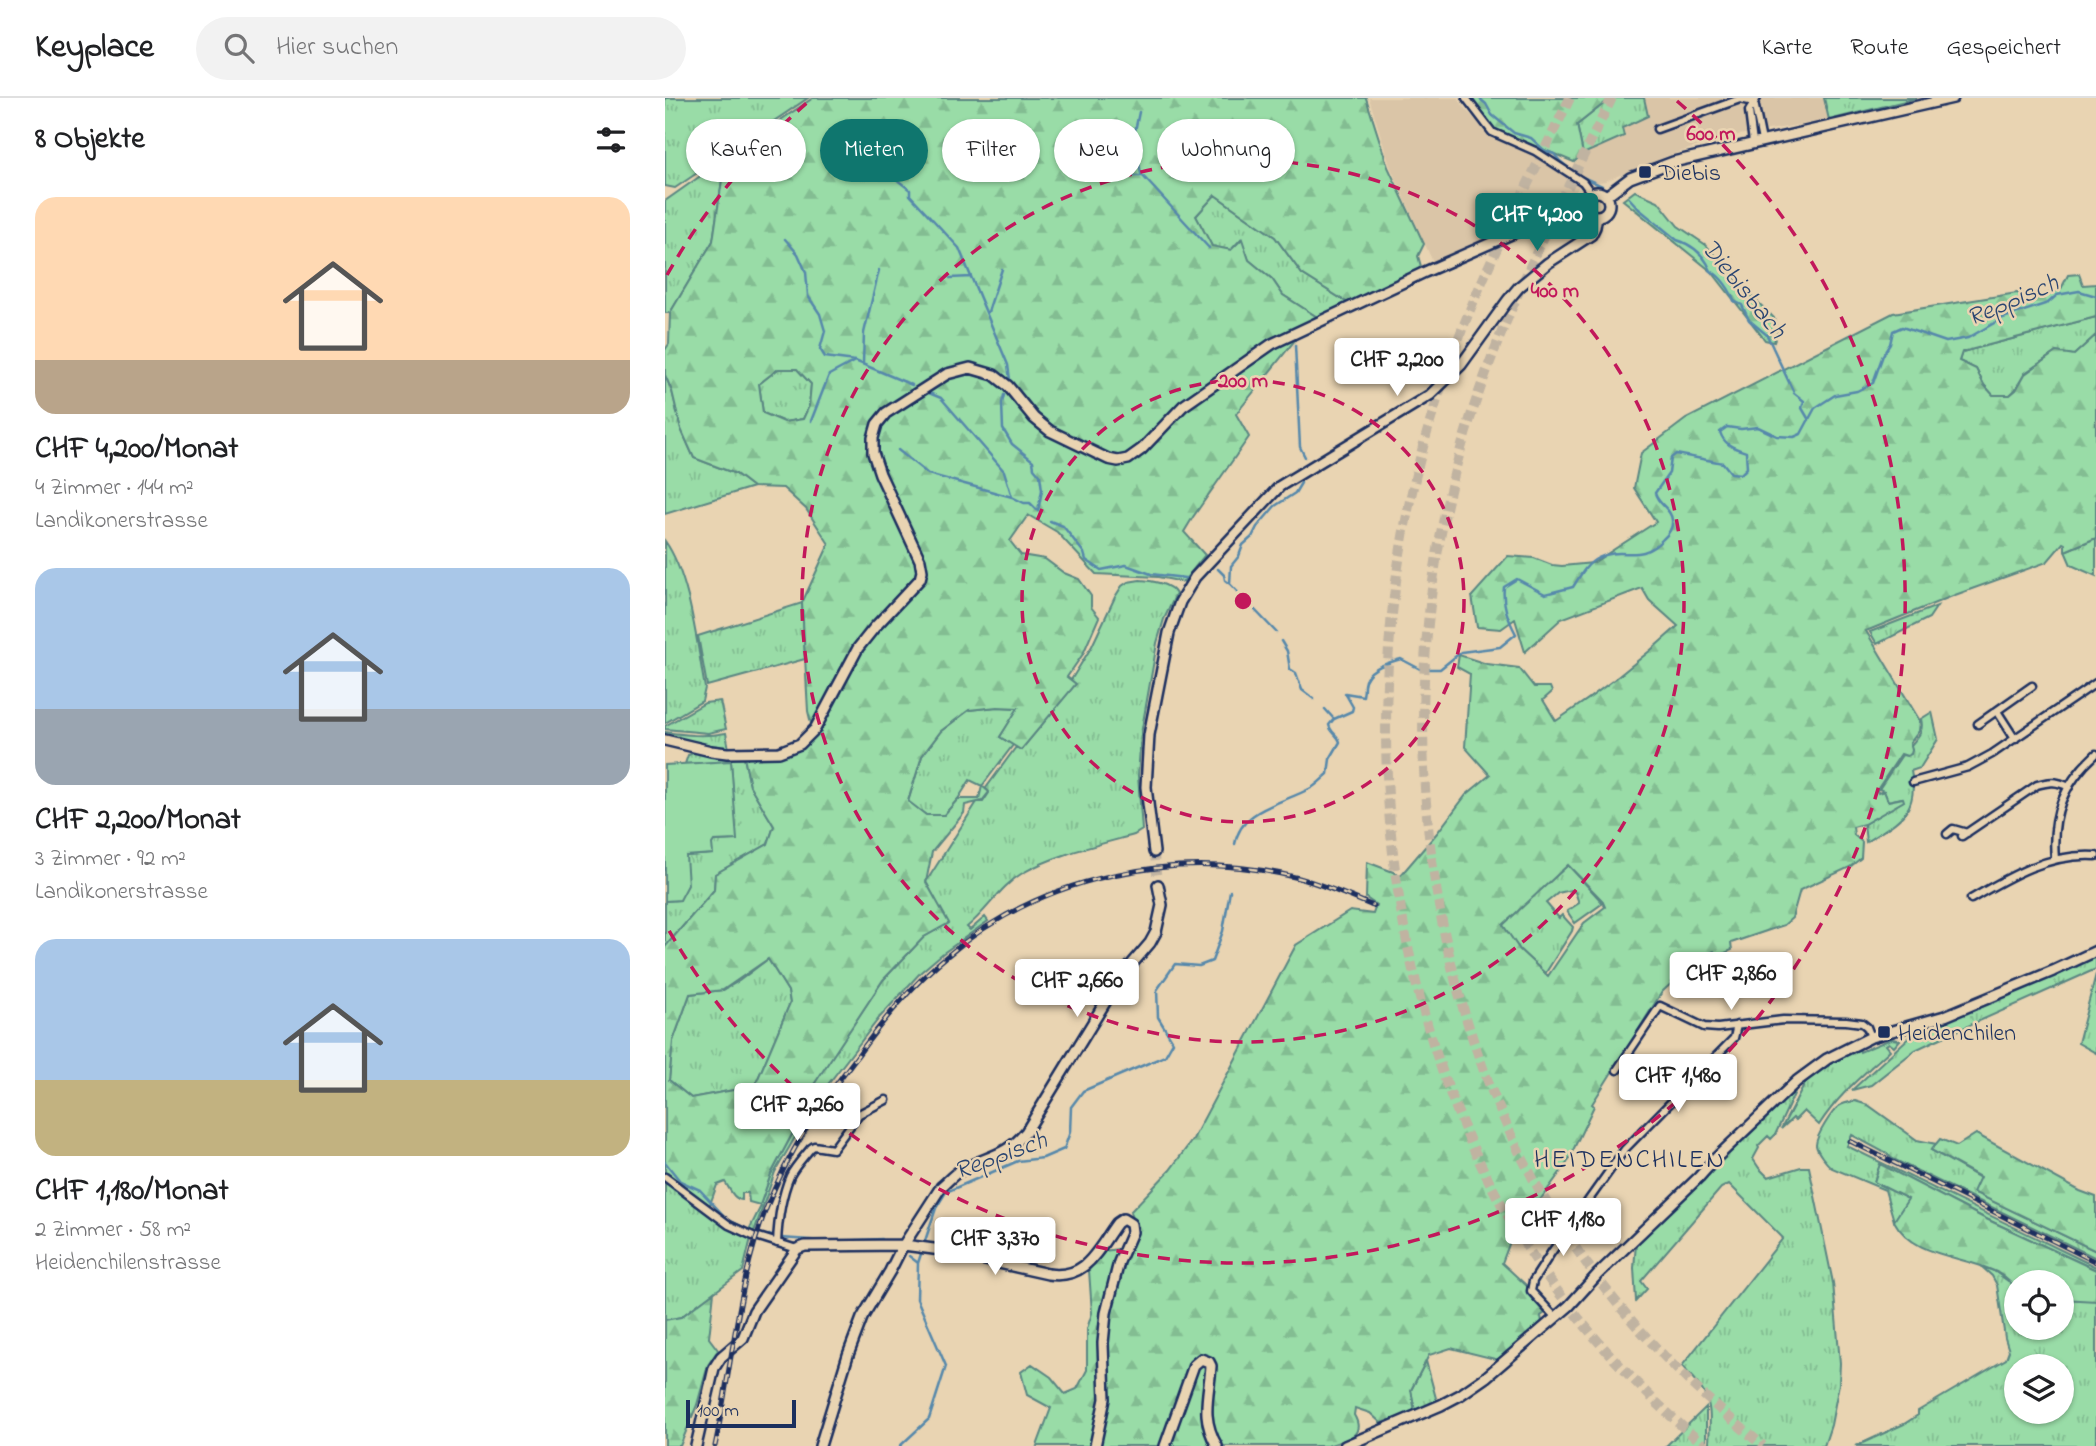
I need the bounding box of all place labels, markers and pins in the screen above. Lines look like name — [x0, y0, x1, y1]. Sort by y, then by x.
place label: Diebis — [1658, 157, 1721, 192]
marker: Diebis — [1637, 164, 1653, 180]
pin: CHF 4,200 — [1457, 194, 1617, 253]
pin: CHF 2,200 — [1317, 338, 1477, 398]
centre of rings — [1231, 589, 1255, 613]
pin: CHF 2,860 — [1651, 953, 1811, 1012]
pin: CHF 2,660 — [997, 960, 1157, 1019]
place label: Heidenchilen — [1898, 1017, 2016, 1052]
marker: Heidenchilen — [1876, 1024, 1892, 1040]
pin: CHF 1,480 — [1598, 1054, 1758, 1114]
pin: CHF 2,260 — [717, 1084, 877, 1143]
pin: CHF 1,180 — [1483, 1198, 1643, 1258]
pin: CHF 3,370 — [915, 1218, 1075, 1277]

